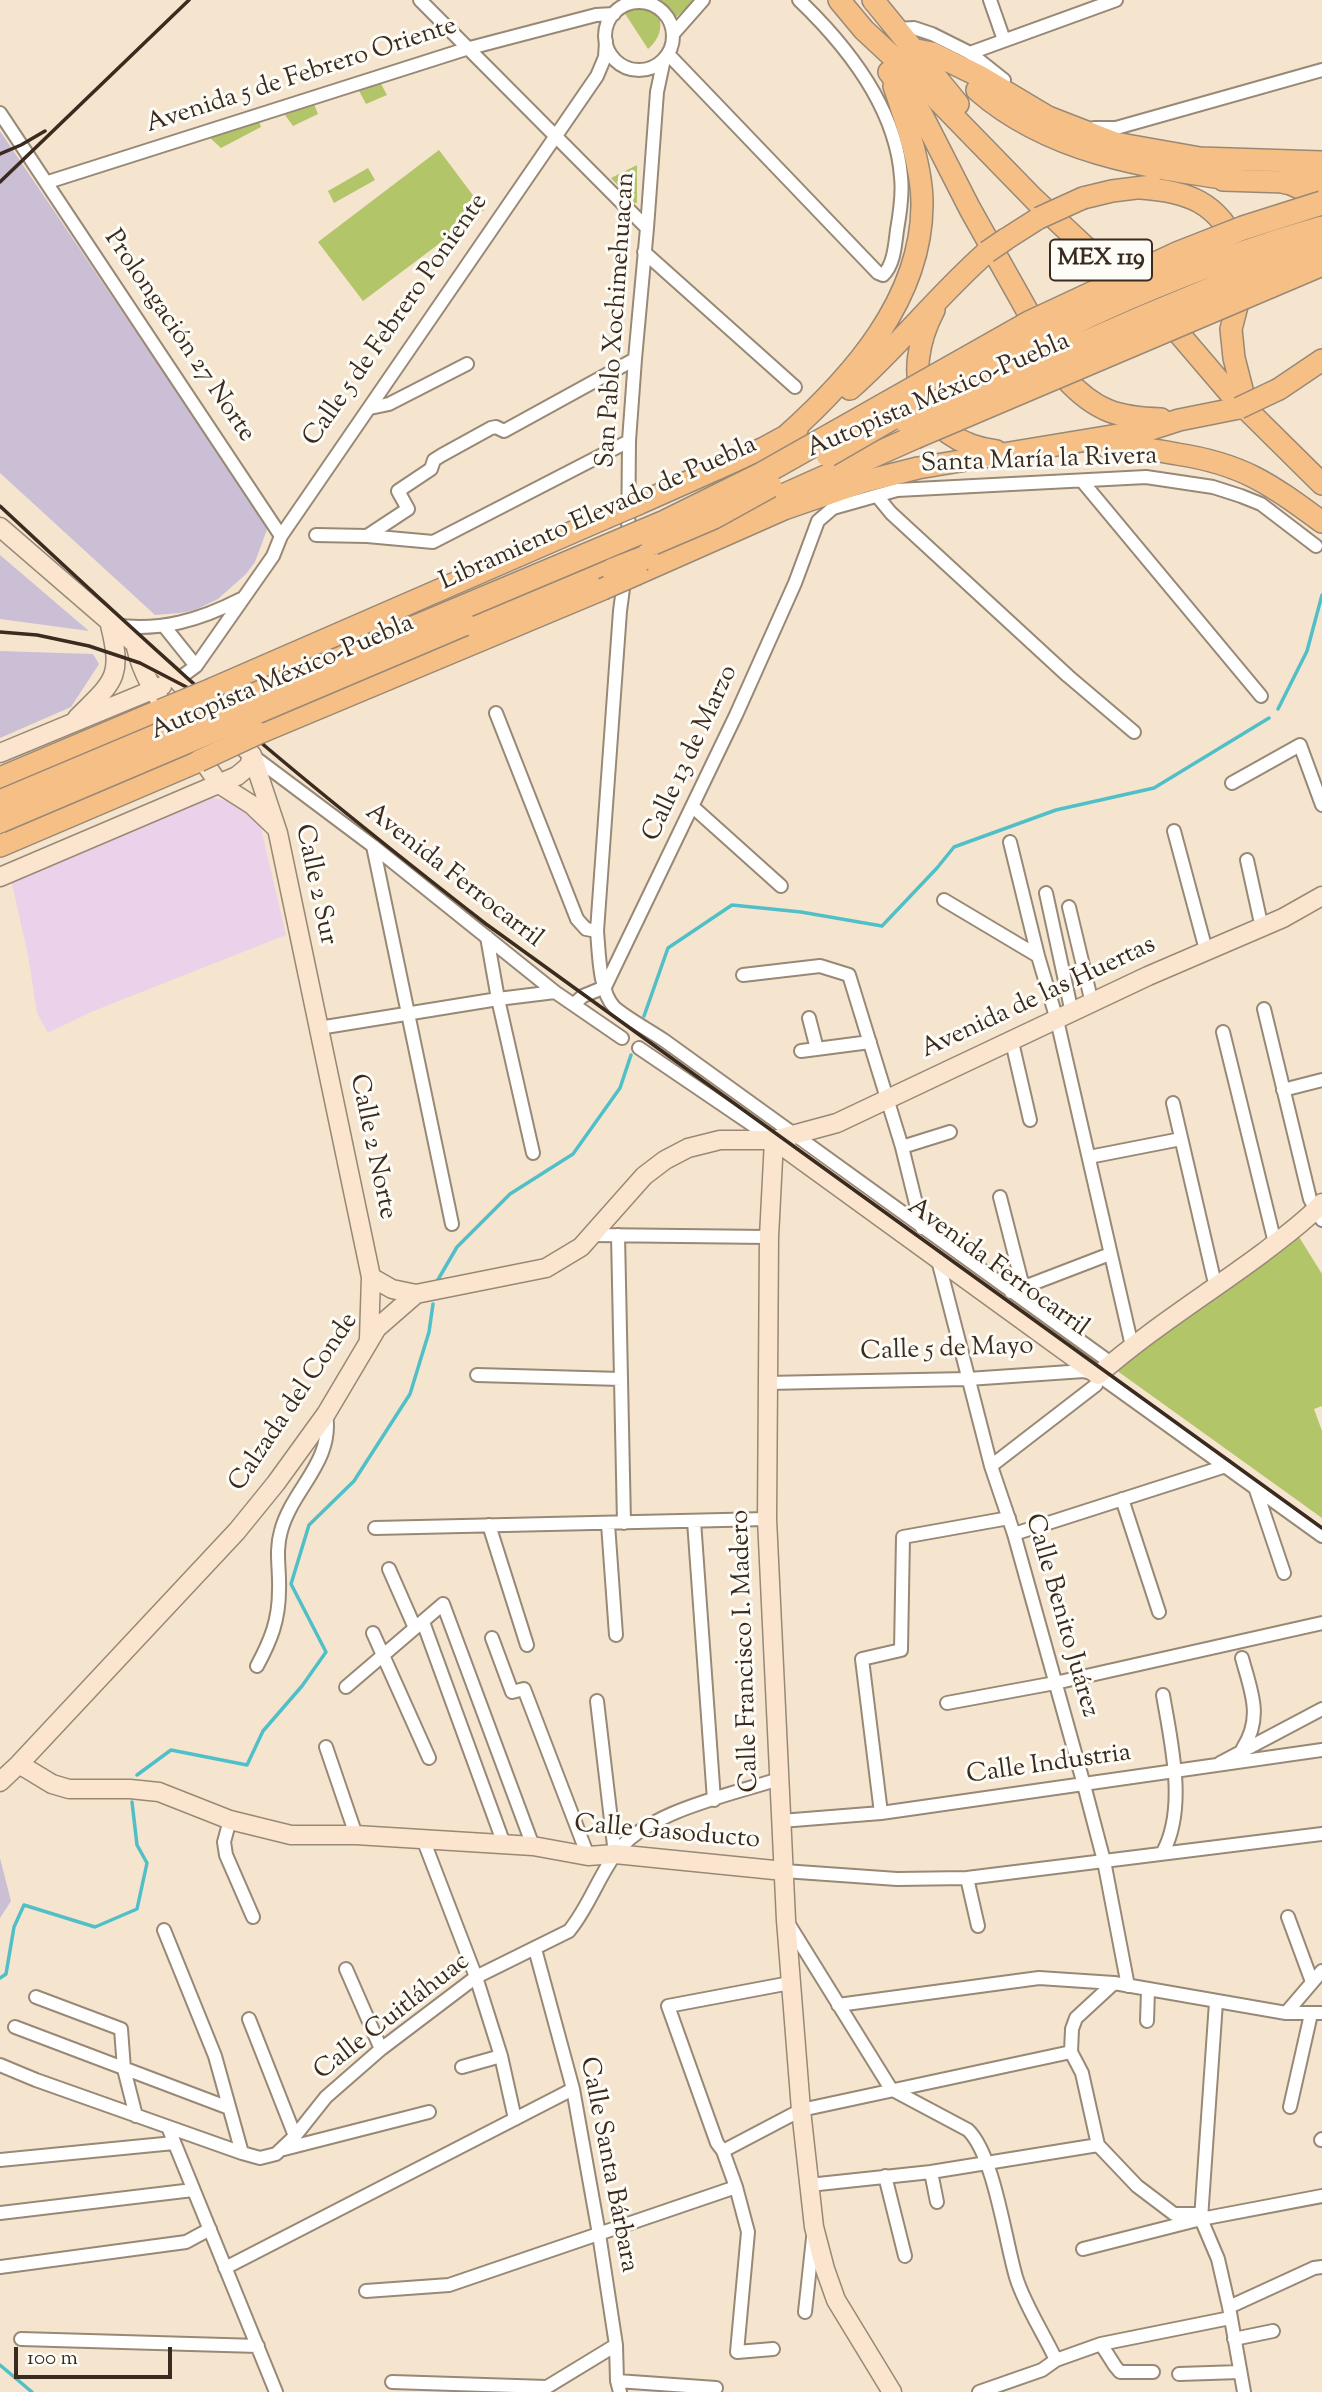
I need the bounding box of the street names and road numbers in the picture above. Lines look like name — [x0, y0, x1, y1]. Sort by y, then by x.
street label: Avenida 5 de Febrero Oriente — [143, 12, 461, 142]
street label: San Pablo Xochimehuacan — [592, 171, 644, 469]
street label: Calle 5 de Febrero Poniente — [298, 189, 496, 453]
street label: Prolongación 27 Norte — [95, 225, 261, 449]
road number: MEX 119 — [1050, 240, 1152, 281]
street label: Autopista México-Puebla — [803, 327, 1075, 467]
street label: Libramiento Elevado de Puebla — [436, 431, 762, 599]
street label: Santa María la Rivera — [920, 442, 1158, 482]
street label: Autopista México-Puebla — [147, 609, 419, 749]
street label: Calle 13 de Marzo — [638, 661, 746, 847]
street label: Avenida Ferrocarril — [358, 798, 548, 956]
street label: Calle 2 Sur — [286, 822, 342, 948]
street label: Avenida de las Huertas — [917, 931, 1161, 1067]
street label: Calle 2 Norte — [340, 1072, 402, 1222]
street label: Avenida Ferrocarril — [900, 1193, 1094, 1345]
street label: Calzada del Conde — [224, 1308, 366, 1498]
street label: Calle 5 de Mayo — [860, 1332, 1034, 1370]
street label: Calle Francisco I. Madero — [726, 1509, 768, 1793]
street label: Calle Benito Juárez — [1016, 1511, 1104, 1721]
street label: Calle Industria — [965, 1739, 1133, 1793]
street label: Calle Gasoducto — [573, 1810, 761, 1858]
street label: Calle Cuitláhuac — [309, 1948, 477, 2088]
street label: Calle Santa Bárbara — [571, 2055, 643, 2275]

